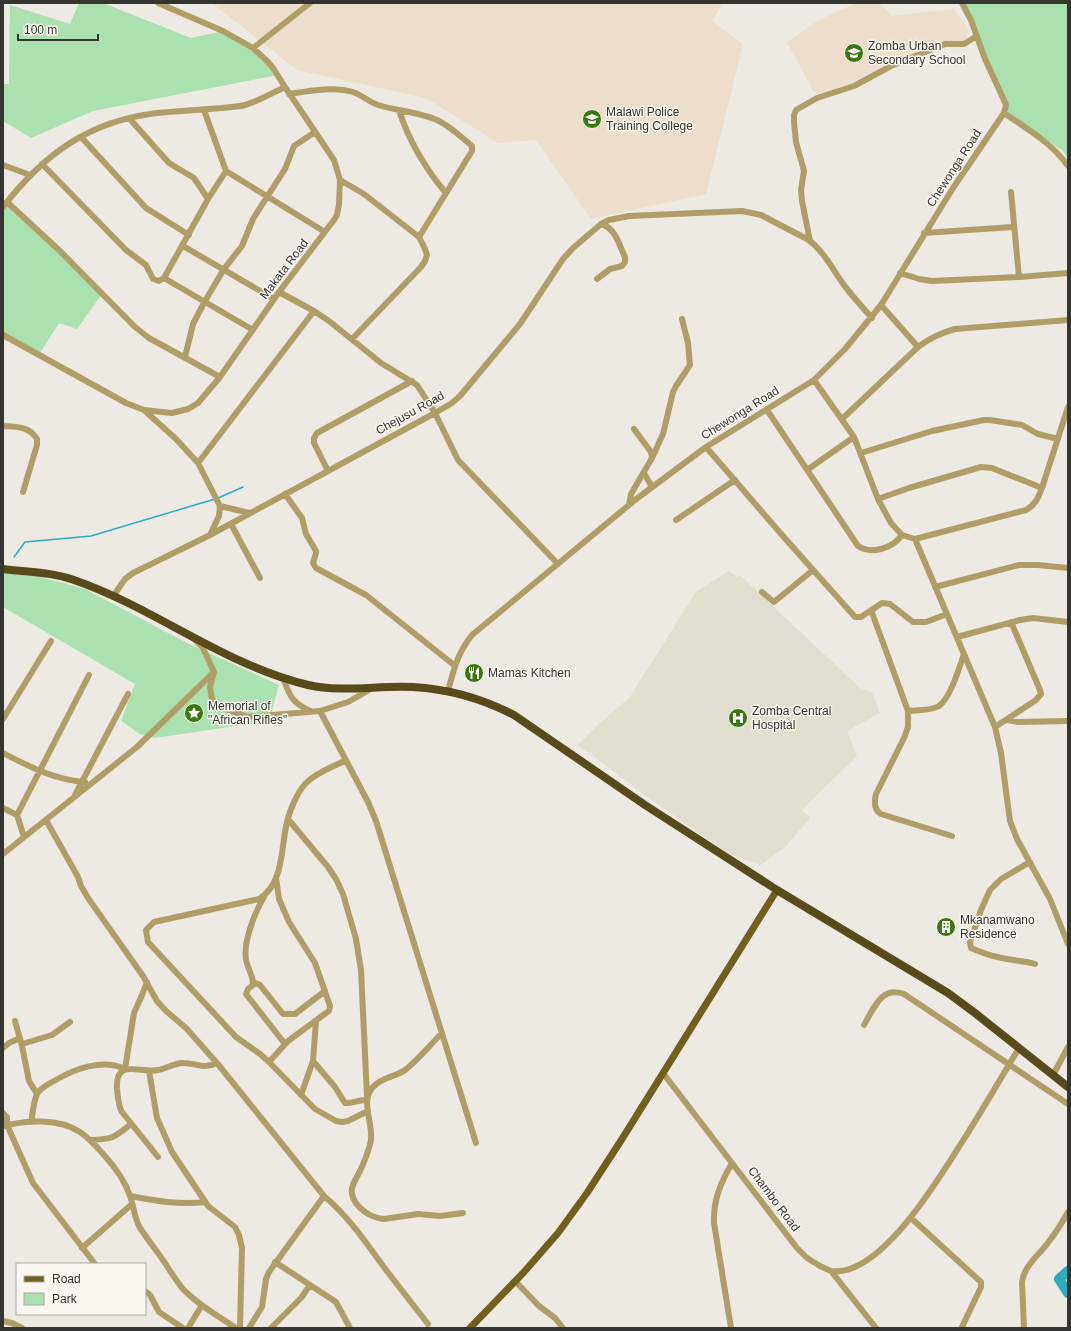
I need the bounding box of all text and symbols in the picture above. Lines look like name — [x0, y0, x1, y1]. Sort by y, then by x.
scale bar — [18, 16, 98, 42]
text: 100 m — [24, 23, 57, 37]
place label: Zomba Urban Secondary School — [868, 39, 965, 67]
school or university icon: Zomba Urban Secondary School — [843, 42, 865, 64]
place label: Malawi Police Training College — [606, 105, 693, 133]
school or university icon: Malawi Police Training College — [581, 108, 603, 130]
street label: Chewonga Road — [924, 127, 984, 209]
street label: Makata Road — [257, 236, 311, 302]
street label: Chewonga Road — [698, 383, 782, 443]
street label: Chejusu Road — [373, 388, 447, 438]
restaurant icon: Mamas Kitchen — [463, 662, 485, 684]
place label: Mamas Kitchen — [488, 666, 571, 680]
place label: Memorial of "African Rifles" — [208, 699, 287, 727]
place icon: Memorial of "African Rifles" — [183, 702, 205, 724]
place label: Zomba Central Hospital — [752, 704, 831, 732]
hospital icon: Zomba Central Hospital — [727, 707, 749, 729]
place label: Mkanamwano Residence — [960, 913, 1035, 941]
building icon: Mkanamwano Residence — [935, 916, 957, 938]
street label: Chambo Road — [745, 1164, 803, 1234]
legend — [16, 1263, 146, 1315]
text: Road — [52, 1272, 81, 1286]
text: Park — [52, 1292, 78, 1306]

